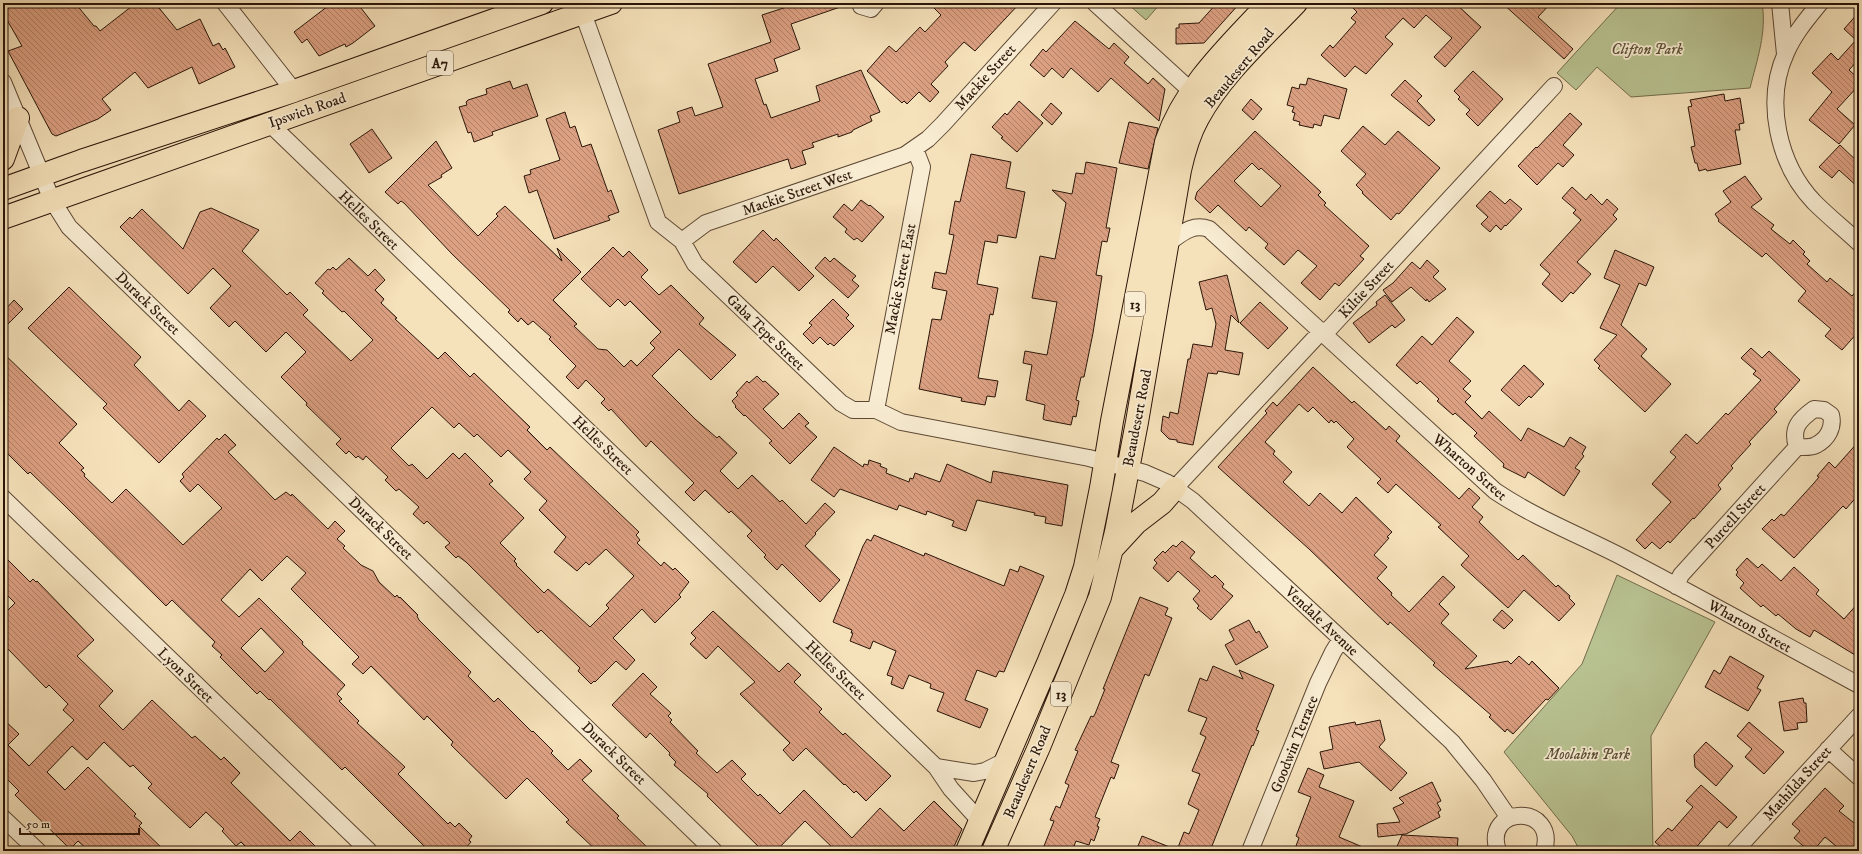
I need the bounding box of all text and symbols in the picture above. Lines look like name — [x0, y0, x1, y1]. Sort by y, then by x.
street label: Beaudesert Road — [1200, 24, 1279, 112]
street label: Mackie Street — [951, 40, 1020, 114]
park label: Clifton Park — [1611, 40, 1684, 59]
road number: A7 — [427, 51, 453, 75]
street label: Ipswich Road — [266, 88, 349, 133]
street label: Mackie Street West — [740, 165, 855, 220]
street label: Helles Street — [334, 187, 403, 254]
street label: Mackie Street East — [880, 222, 921, 336]
street label: Kiltie Street — [1335, 256, 1398, 322]
street label: Durack Street — [111, 268, 184, 339]
street label: Gaba Tepe Street — [722, 290, 809, 375]
road number: 13 — [1125, 292, 1145, 316]
street label: Beaudesert Road — [1119, 367, 1156, 468]
street label: Helles Street — [568, 412, 637, 479]
street label: Wharton Street — [1428, 429, 1511, 505]
street label: Purcell Street — [1701, 479, 1770, 553]
street label: Durack Street — [344, 493, 417, 564]
street label: Vendale Avenue — [1280, 582, 1362, 660]
street label: Wharton Street — [1704, 595, 1795, 657]
street label: Helles Street — [801, 637, 870, 704]
street label: Lyon Street — [153, 644, 218, 707]
road number: 13 — [1051, 682, 1071, 706]
street label: Goodwin Terrace — [1266, 693, 1323, 796]
street label: Durack Street — [577, 718, 650, 789]
street label: Beaudesert Road — [999, 722, 1056, 821]
street label: Mathilda Street — [1759, 742, 1836, 825]
park label: Moolabin Park — [1545, 745, 1631, 764]
scale bar — [20, 810, 139, 836]
text: 50 m — [26, 817, 50, 832]

